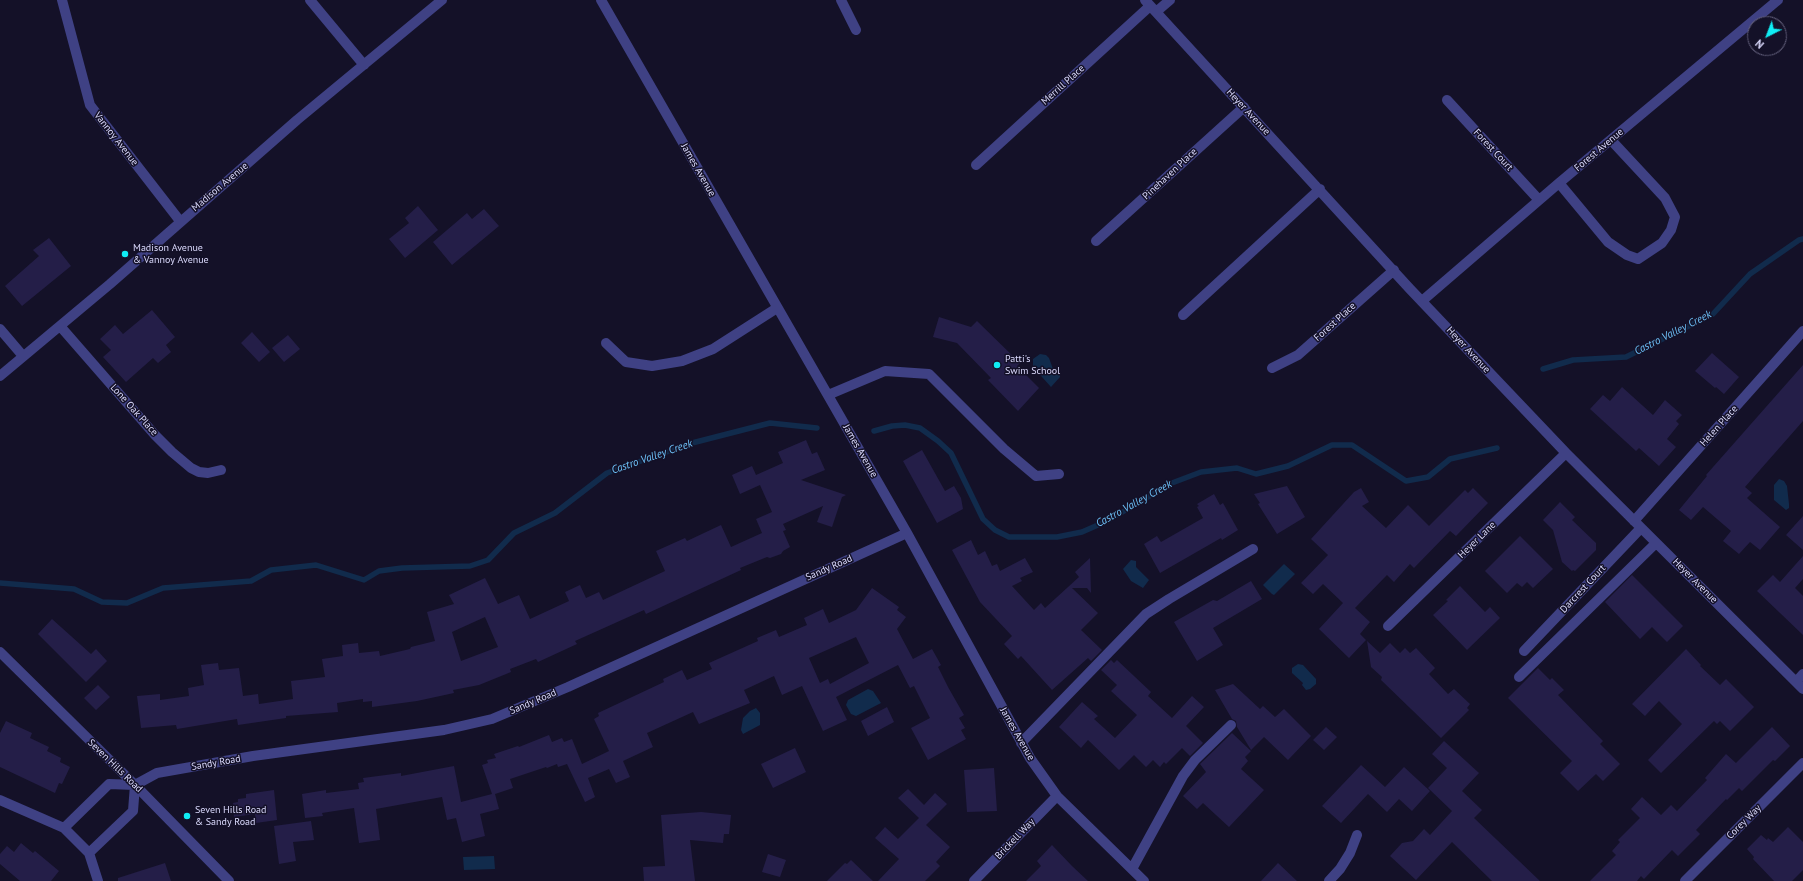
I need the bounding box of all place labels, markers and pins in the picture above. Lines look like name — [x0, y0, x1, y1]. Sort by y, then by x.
place label: Madison Avenue & Vannoy Avenue — [133, 242, 209, 266]
marker: Madison Avenue & Vannoy Avenue — [120, 249, 130, 259]
place label: Patti's Swim School — [1005, 353, 1060, 376]
marker: Patti's Swim School — [992, 360, 1002, 370]
place label: Seven Hills Road & Sandy Road — [195, 804, 266, 828]
marker: Seven Hills Road & Sandy Road — [182, 811, 192, 821]

